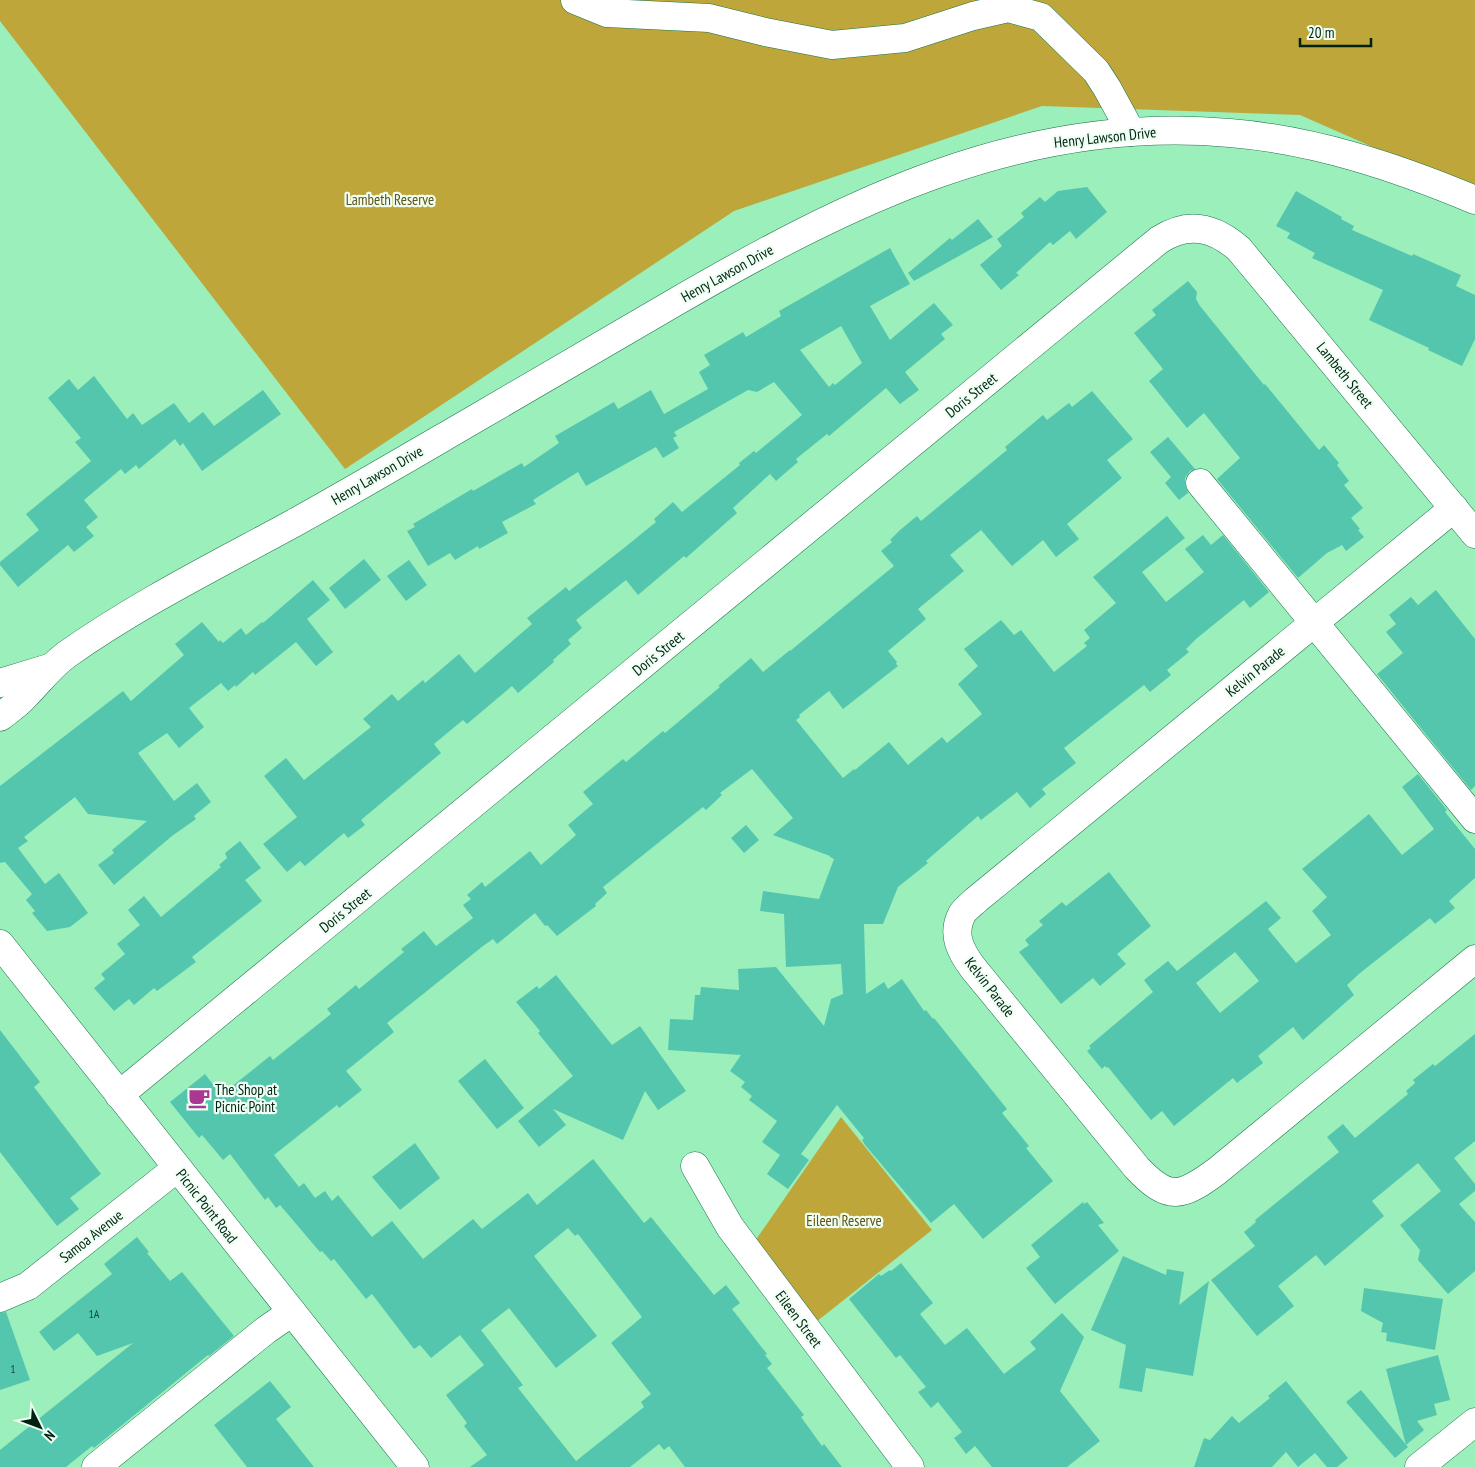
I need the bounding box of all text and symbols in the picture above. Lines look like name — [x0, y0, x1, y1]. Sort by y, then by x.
scale bar — [1300, 15, 1371, 47]
text: 20 m — [1308, 23, 1334, 42]
street label: Henry Lawson Drive — [1053, 122, 1157, 152]
park label: Lambeth Reserve — [346, 190, 434, 209]
street label: Henry Lawson Drive — [677, 240, 777, 306]
street label: Lambeth Street — [1313, 338, 1377, 412]
street label: Doris Street — [941, 368, 1001, 422]
street label: Henry Lawson Drive — [328, 441, 426, 509]
street label: Doris Street — [628, 626, 688, 680]
street label: Kelvin Parade — [1222, 641, 1288, 701]
street label: Doris Street — [315, 883, 375, 937]
street label: Kelvin Parade — [961, 953, 1019, 1021]
place label: The Shop at Picnic Point — [215, 1080, 277, 1116]
cafe icon: The Shop at Picnic Point — [186, 1085, 212, 1111]
street label: Picnic Point Road — [172, 1165, 242, 1247]
street label: Samoa Avenue — [55, 1205, 127, 1267]
park label: Eileen Reserve — [806, 1211, 882, 1230]
street label: Eileen Street — [771, 1287, 827, 1351]
house number: 1A — [88, 1306, 100, 1321]
house number: 1 — [10, 1361, 16, 1376]
north arrow — [15, 1402, 65, 1452]
text: N — [40, 1427, 59, 1445]

